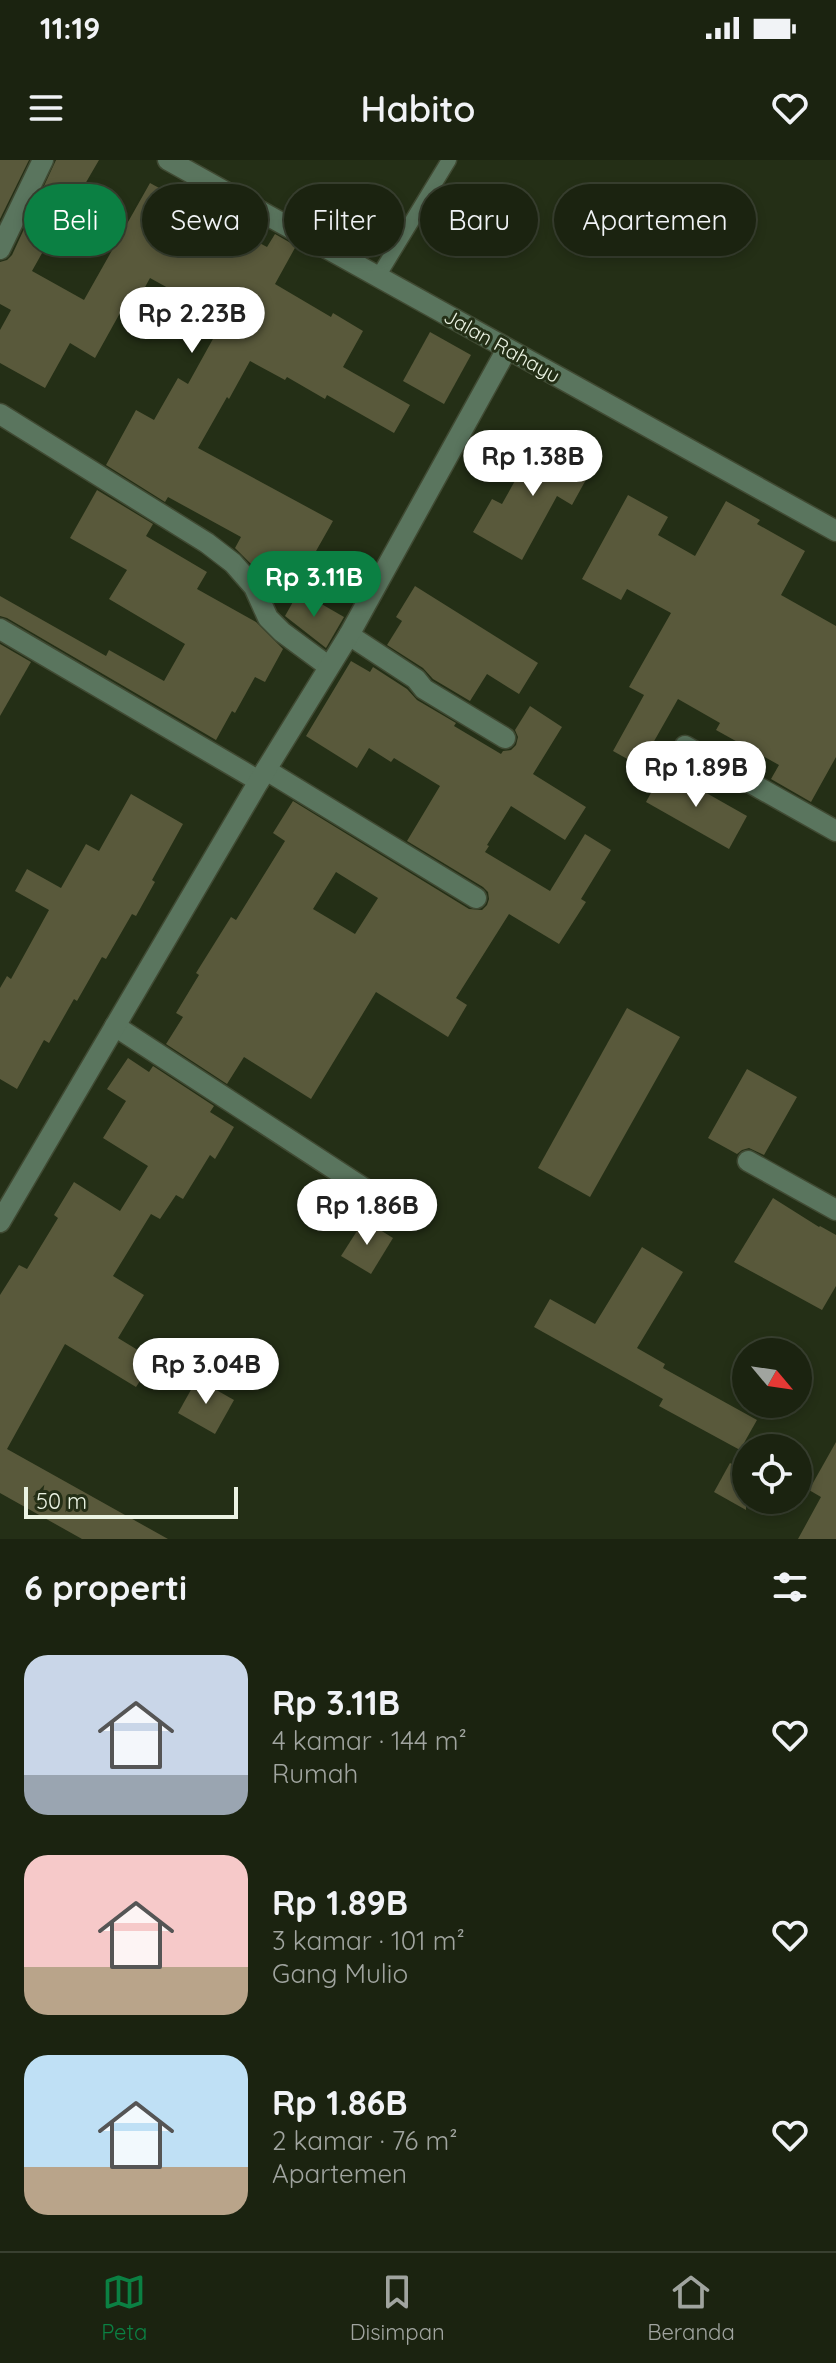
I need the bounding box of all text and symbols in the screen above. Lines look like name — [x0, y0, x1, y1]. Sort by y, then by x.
text: 11:19 — [40, 9, 100, 47]
icon: menu — [24, 86, 68, 130]
text: Habito — [361, 86, 475, 131]
icon: heart — [768, 86, 812, 130]
chip: Beli — [24, 184, 126, 256]
chip: Sewa — [142, 184, 268, 256]
chip: Filter — [284, 184, 404, 256]
chip: Baru — [420, 184, 538, 256]
chip: Apartemen — [554, 184, 756, 256]
pin: Rp 2.23B — [109, 287, 275, 355]
text: Rp 2.23B — [138, 296, 246, 329]
street label: Jalan Rahayu — [440, 303, 565, 388]
pin: Rp 1.38B — [450, 430, 616, 498]
text: Rp 1.38B — [481, 439, 585, 472]
pin: Rp 3.11B — [231, 551, 397, 619]
text: Rp 3.11B — [265, 560, 363, 593]
pin: Rp 1.89B — [613, 741, 779, 809]
text: Rp 1.89B — [644, 750, 748, 783]
pin: Rp 1.86B — [284, 1179, 450, 1247]
text: Rp 1.86B — [315, 1188, 419, 1221]
pin: Rp 3.04B — [123, 1338, 289, 1406]
north arrow — [732, 1338, 812, 1418]
map controls — [732, 1338, 812, 1514]
text: Rp 3.04B — [151, 1347, 261, 1380]
button: locate — [732, 1434, 812, 1514]
scale bar — [24, 1483, 238, 1519]
text: 50 m — [36, 1487, 87, 1515]
icon: filters — [768, 1565, 812, 1609]
text: 6 properti — [24, 1566, 187, 1609]
text: Rp 3.11B — [272, 1681, 400, 1724]
icon: home — [88, 1687, 184, 1783]
icon: heart — [768, 1713, 812, 1757]
text: 4 kamar · 144 m² — [272, 1724, 467, 1757]
text: Rumah — [272, 1757, 358, 1790]
text: Rp 1.89B — [272, 1881, 408, 1924]
icon: home — [88, 1887, 184, 1983]
icon: heart — [768, 1913, 812, 1957]
text: 3 kamar · 101 m² — [272, 1924, 465, 1957]
text: Gang Mulio — [272, 1957, 408, 1990]
text: Rp 1.86B — [272, 2081, 408, 2124]
icon: home — [88, 2087, 184, 2183]
icon: heart — [768, 2113, 812, 2157]
text: 2 kamar · 76 m² — [272, 2124, 457, 2157]
text: Apartemen — [272, 2157, 407, 2190]
tab: Peta — [101, 2270, 147, 2346]
tab: Disimpan — [350, 2270, 445, 2346]
tab: Beranda — [647, 2270, 735, 2346]

